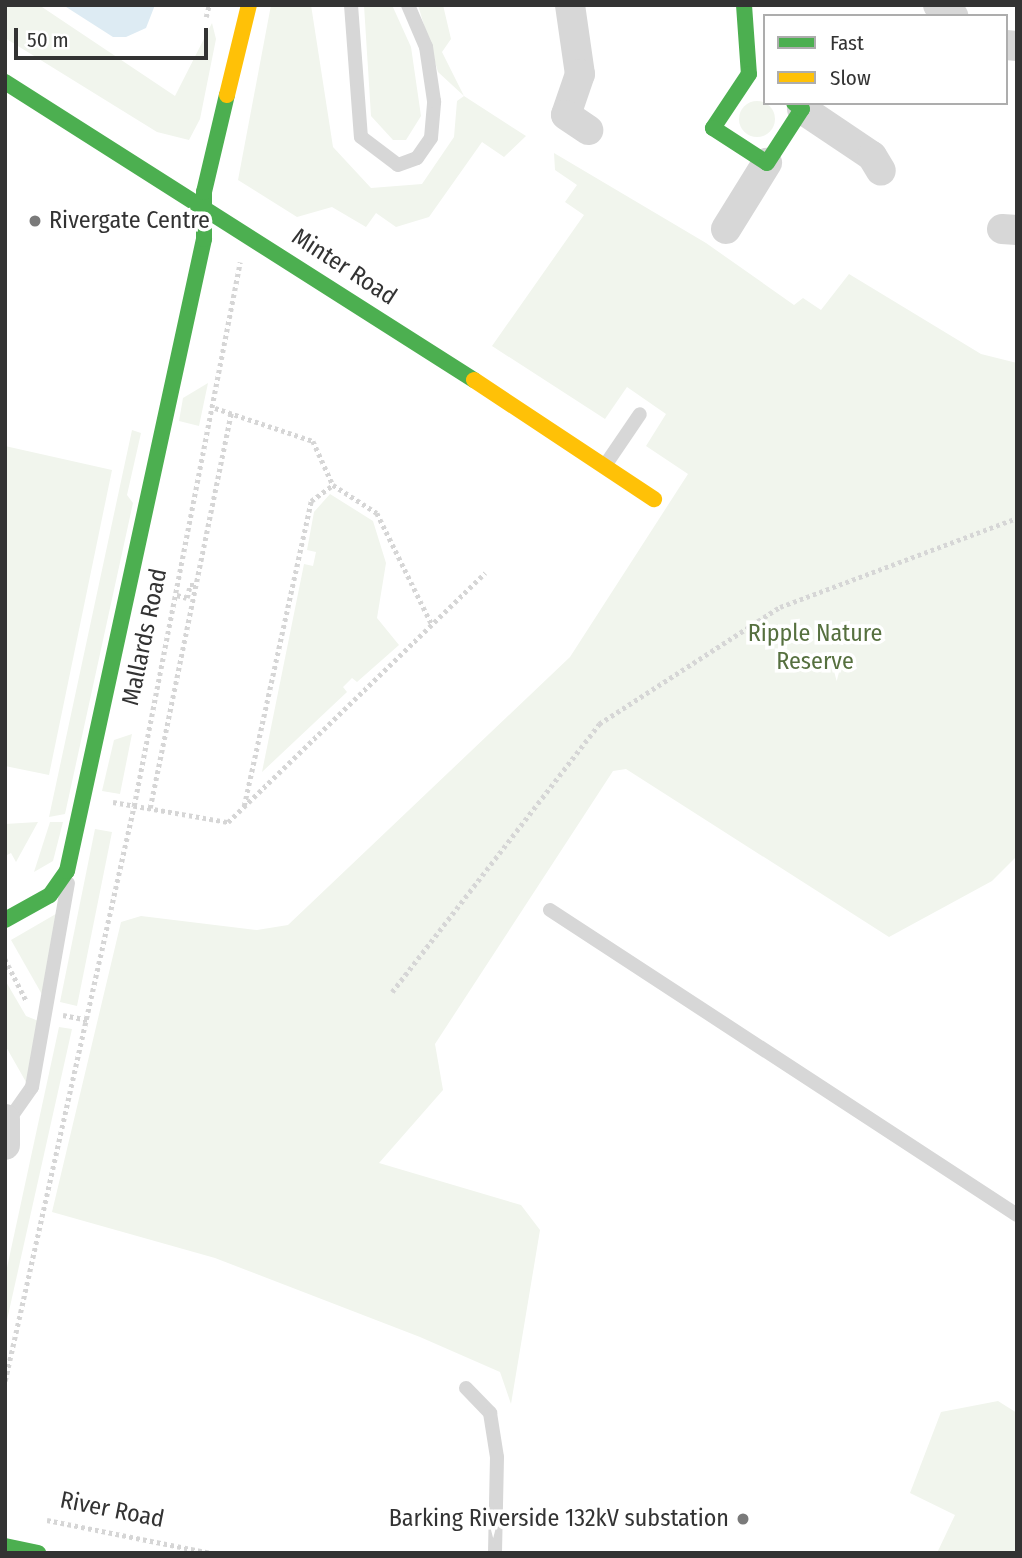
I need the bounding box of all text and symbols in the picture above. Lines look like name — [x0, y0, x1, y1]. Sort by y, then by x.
scale bar — [18, 14, 212, 58]
legend — [763, 14, 1008, 105]
text: 50 m — [27, 27, 69, 53]
text: Fast — [830, 30, 864, 56]
text: Slow — [830, 65, 871, 91]
place label: Rivergate Centre — [49, 207, 210, 235]
marker: Rivergate Centre — [27, 213, 43, 229]
street label: Minter Road — [286, 223, 402, 311]
street label: Mallards Road — [116, 566, 174, 708]
park label: Ripple Nature Reserve — [748, 620, 882, 676]
street label: River Road — [58, 1486, 166, 1534]
place label: Barking Riverside 132kV substation — [389, 1505, 729, 1533]
marker: Barking Riverside 132kV substation — [735, 1511, 751, 1527]

